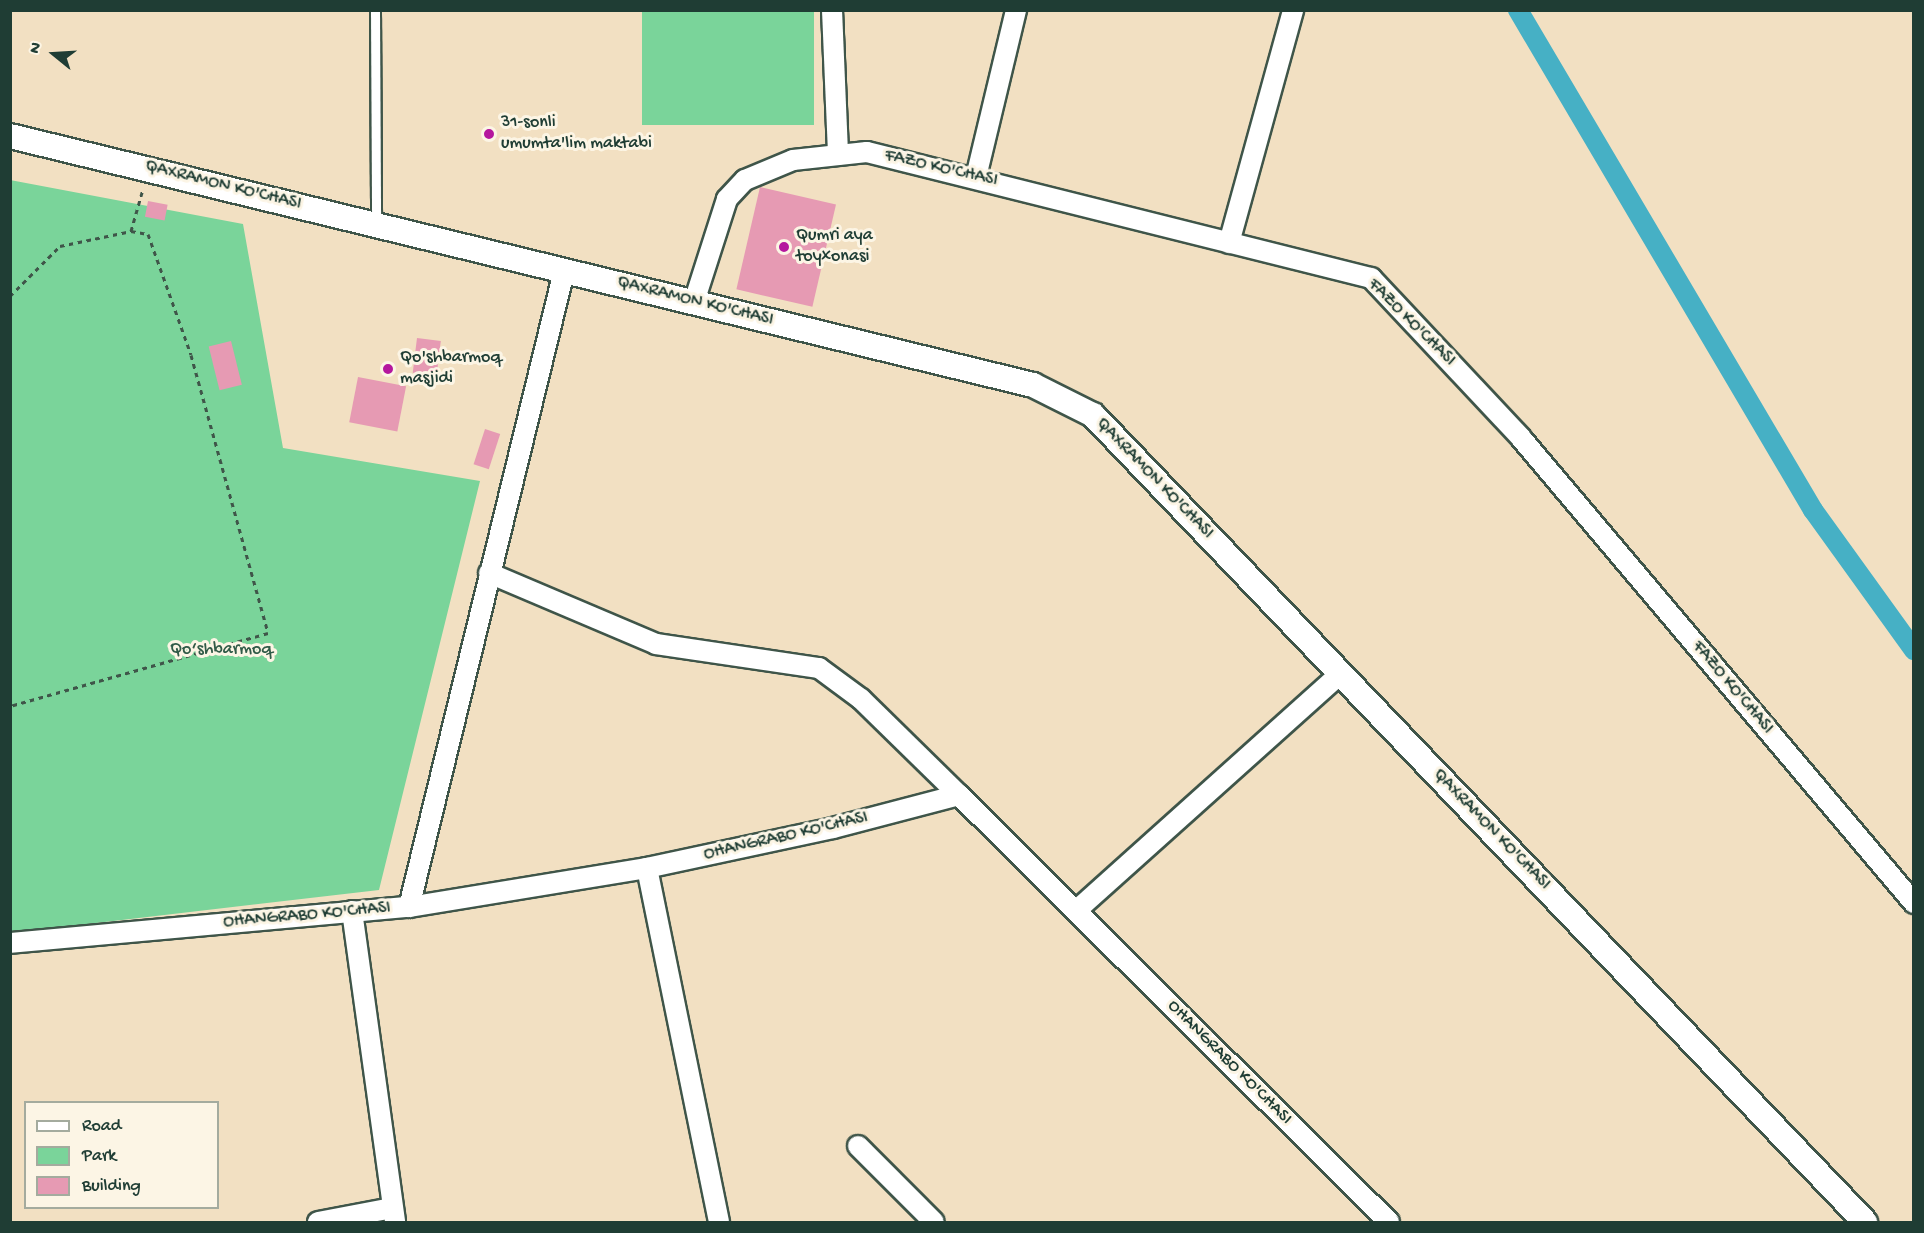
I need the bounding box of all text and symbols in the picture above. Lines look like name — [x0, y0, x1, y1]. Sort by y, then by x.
north arrow — [24, 24, 84, 84]
text: N — [26, 40, 47, 56]
place label: 31-sonli umumta'lim maktabi — [501, 113, 652, 156]
marker: 31-sonli umumta'lim maktabi — [482, 127, 496, 141]
street label: FAZO KO'CHASI — [882, 146, 1000, 192]
street label: QAXRAMON KO'CHASI — [143, 156, 303, 216]
place label: Qumri aya toyxonasi — [796, 226, 873, 268]
marker: Qumri aya toyxonasi — [777, 240, 791, 254]
street label: QAXRAMON KO'CHASI — [615, 272, 775, 332]
street label: FAZO KO'CHASI — [1363, 275, 1459, 371]
place label: Qo'shbarmoq masjidi — [400, 348, 501, 391]
marker: Qo'shbarmoq masjidi — [381, 362, 395, 376]
street label: QAXRAMON KO'CHASI — [1091, 414, 1217, 544]
street label: FAZO KO'CHASI — [1687, 637, 1777, 739]
park label: Qo‘shbarmoq — [170, 639, 272, 661]
street label: QAXRAMON KO'CHASI — [1428, 765, 1554, 895]
street label: OHANGRABO KO'CHASI — [702, 808, 870, 866]
street label: OHANGRABO KO'CHASI — [222, 898, 392, 934]
street label: OHANGRABO KO'CHASI — [1162, 996, 1296, 1130]
legend — [24, 1101, 219, 1209]
text: Road — [82, 1116, 121, 1137]
text: Park — [82, 1146, 116, 1167]
text: Building — [82, 1176, 141, 1197]

